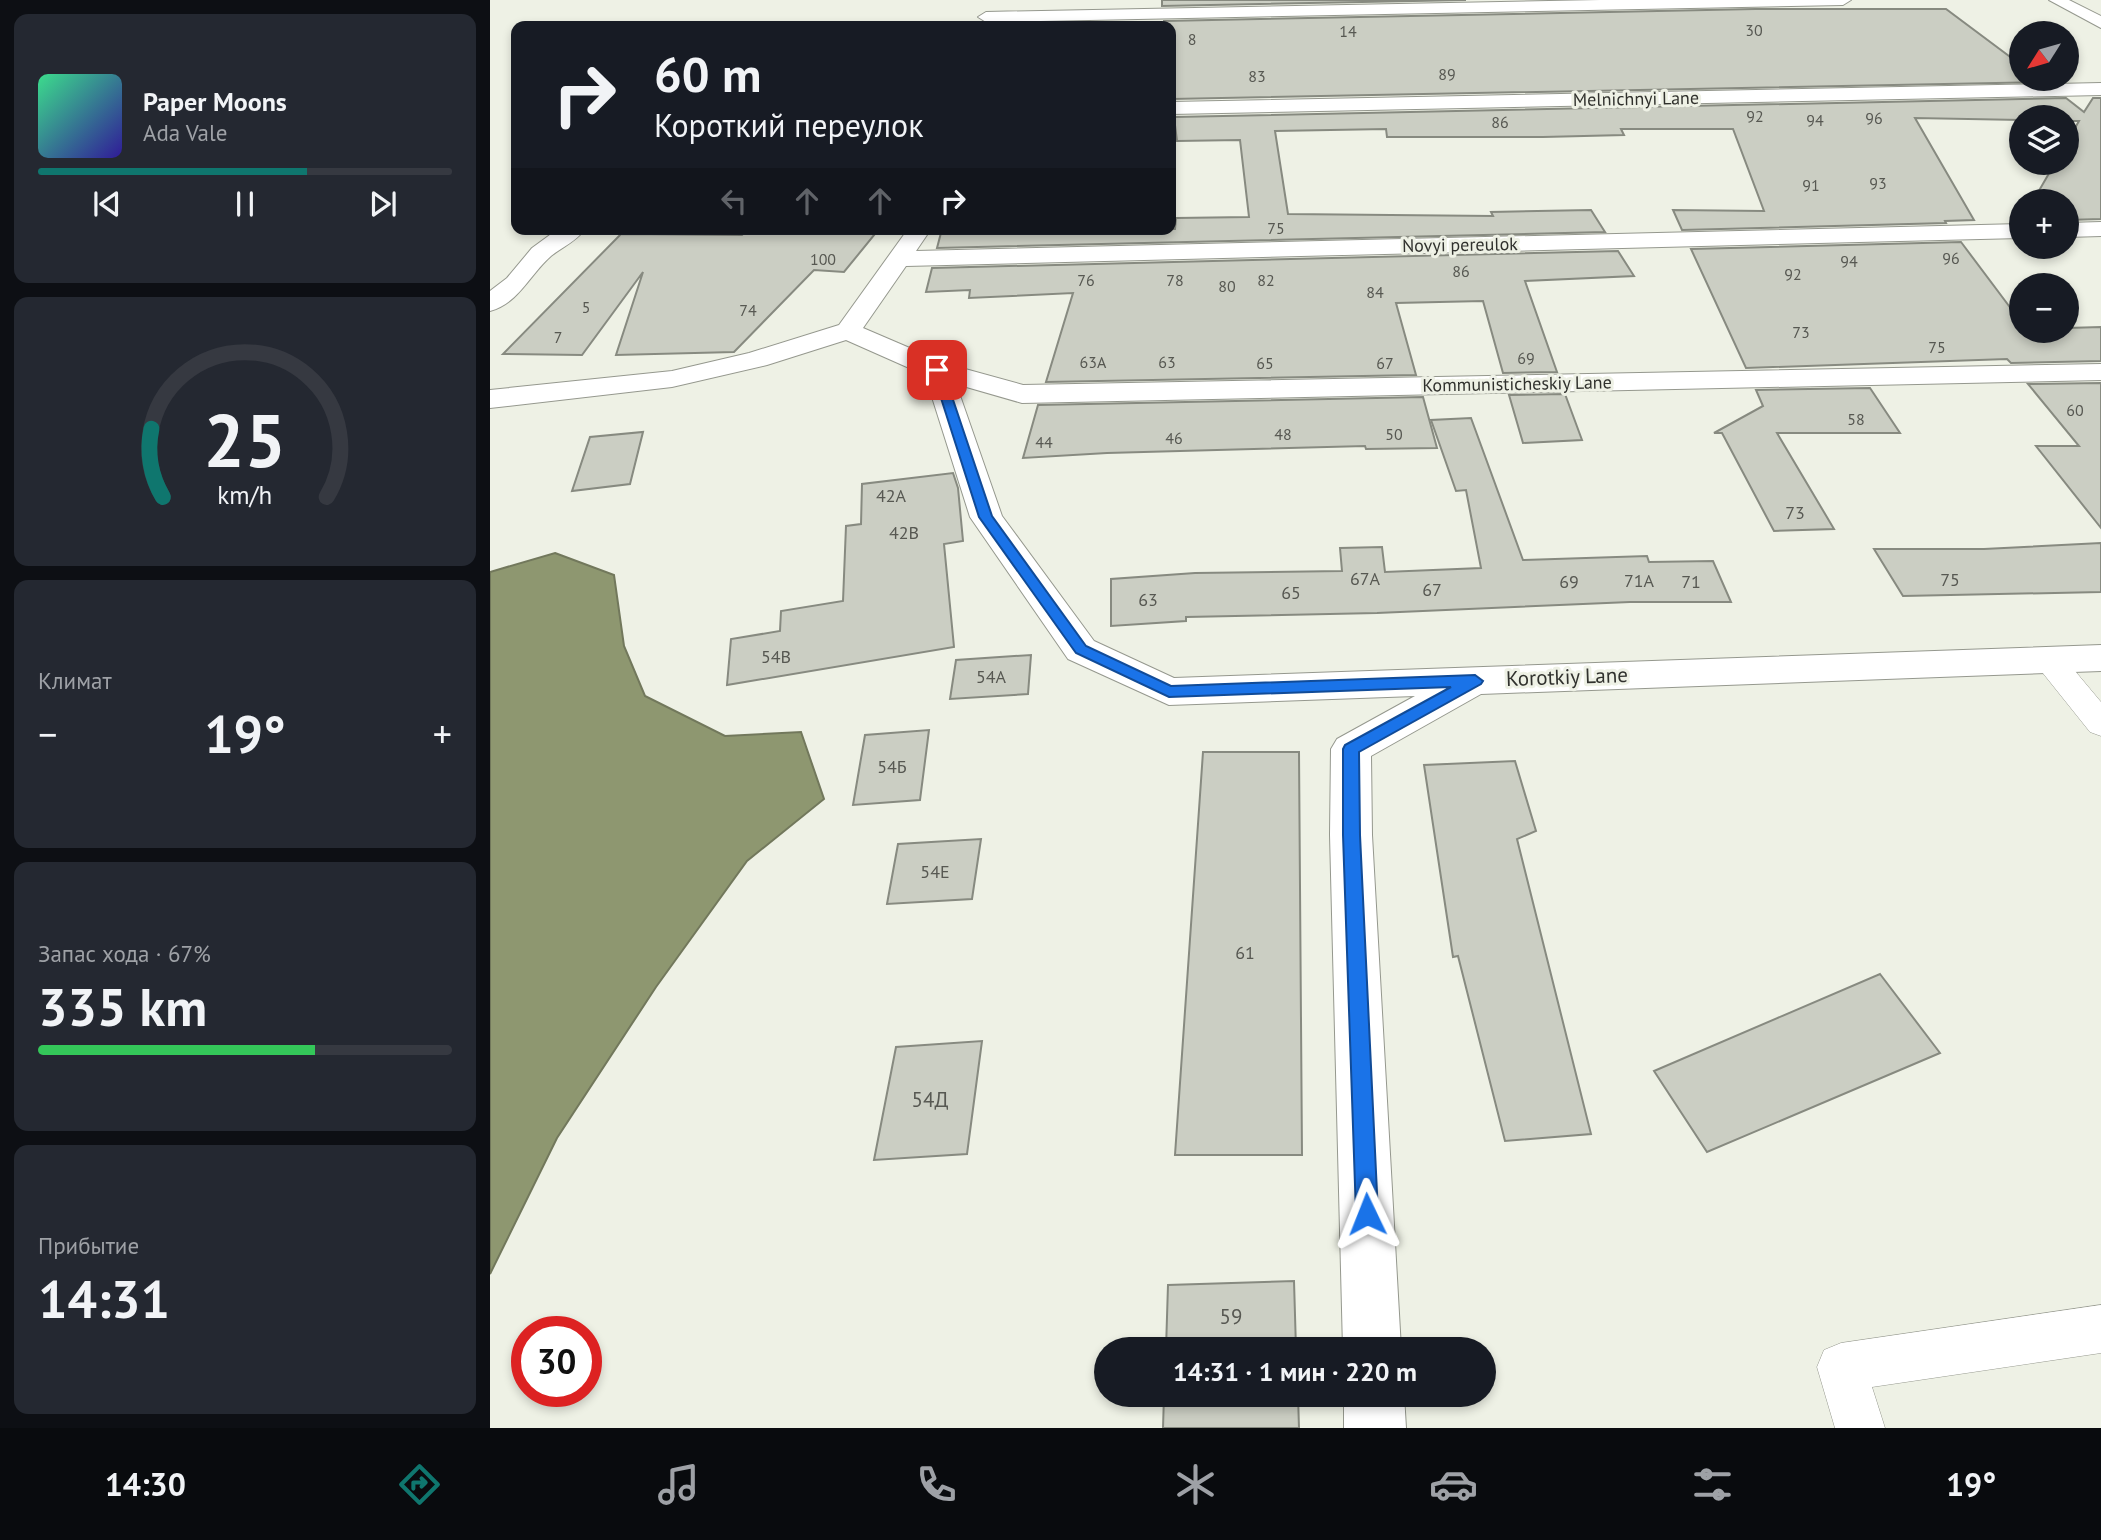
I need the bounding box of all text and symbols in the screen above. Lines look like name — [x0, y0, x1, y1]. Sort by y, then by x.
house number: 30 — [1745, 20, 1763, 40]
house number: 14 — [1339, 21, 1357, 41]
north arrow — [2009, 21, 2079, 91]
map controls — [2009, 21, 2079, 343]
house number: 8 — [1188, 29, 1196, 49]
text: 60 m — [654, 42, 761, 106]
icon: right — [539, 49, 630, 140]
house number: 89 — [1438, 64, 1456, 84]
house number: 83 — [1248, 66, 1266, 86]
text: Paper Moons — [143, 85, 287, 118]
street label: Melnichnyi Lane — [1573, 86, 1699, 111]
text: Короткий переулок — [654, 104, 923, 146]
button: layers — [2009, 105, 2079, 175]
house number: 92 — [1746, 106, 1764, 126]
house number: 96 — [1865, 108, 1883, 128]
house number: 94 — [1806, 110, 1824, 130]
house number: 86 — [1491, 112, 1509, 132]
text: Ada Vale — [143, 118, 227, 147]
house number: 93 — [1869, 173, 1887, 193]
house number: 91 — [1802, 175, 1820, 195]
icon: left — [715, 182, 753, 220]
icon: ahead — [788, 182, 826, 220]
icon: ahead — [861, 182, 899, 220]
icon: right — [934, 182, 972, 220]
icon: previous — [88, 185, 126, 223]
icon: pause — [226, 185, 264, 223]
icon: next — [364, 185, 402, 223]
button: + — [2009, 189, 2079, 259]
house number: 75 — [1267, 218, 1285, 238]
street label: Novyi pereulok — [1402, 232, 1518, 257]
house number: 96 — [1942, 248, 1960, 268]
house number: 100 — [810, 249, 836, 269]
house number: 94 — [1840, 251, 1858, 271]
house number: 86 — [1452, 261, 1470, 281]
house number: 92 — [1784, 264, 1802, 284]
house number: 76 — [1077, 270, 1095, 290]
house number: 78 — [1166, 270, 1184, 290]
house number: 82 — [1257, 270, 1275, 290]
button: − — [2009, 273, 2079, 343]
house number: 80 — [1218, 276, 1236, 296]
house number: 84 — [1366, 282, 1384, 302]
house number: 5 — [582, 297, 590, 317]
house number: 74 — [739, 300, 757, 320]
house number: 73 — [1792, 322, 1810, 342]
house number: 7 — [554, 327, 562, 347]
house number: 75 — [1928, 337, 1946, 357]
pin — [907, 340, 967, 400]
house number: 69 — [1517, 348, 1535, 368]
icon: arrive — [918, 351, 956, 389]
house number: 63А — [1080, 352, 1107, 372]
house number: 63 — [1158, 352, 1176, 372]
house number: 65 — [1256, 353, 1274, 373]
house number: 67 — [1376, 353, 1394, 373]
street label: Kommunisticheskiy Lane — [1422, 370, 1612, 397]
text: 25 — [204, 394, 286, 488]
house number: 60 — [2066, 400, 2084, 420]
house number: 58 — [1847, 409, 1865, 429]
house number: 48 — [1274, 424, 1292, 444]
house number: 50 — [1385, 424, 1403, 444]
house number: 46 — [1165, 428, 1183, 448]
house number: 44 — [1035, 432, 1053, 452]
text: km/h — [218, 479, 272, 511]
house number: 42А — [876, 484, 907, 507]
house number: 73 — [1785, 501, 1805, 524]
house number: 42В — [889, 521, 919, 544]
house number: 67А — [1350, 567, 1381, 590]
house number: 75 — [1940, 568, 1960, 591]
house number: 71А — [1624, 569, 1655, 592]
house number: 69 — [1559, 570, 1579, 593]
house number: 71 — [1681, 570, 1701, 593]
house number: 67 — [1422, 578, 1442, 601]
house number: 65 — [1281, 581, 1301, 604]
house number: 63 — [1138, 588, 1158, 611]
house number: 54В — [761, 645, 791, 668]
street label: Korotkiy Lane — [1506, 661, 1628, 692]
house number: 54А — [976, 665, 1007, 688]
text: Климат — [38, 666, 112, 695]
text: 19° — [204, 700, 286, 767]
text: − — [38, 709, 57, 758]
text: + — [433, 709, 452, 758]
house number: 54Б — [877, 755, 907, 778]
house number: 54Е — [920, 860, 950, 883]
text: Запас хода · 67% — [38, 939, 211, 968]
house number: 61 — [1235, 941, 1255, 964]
text: 335 km — [38, 973, 207, 1040]
house number: 54Д — [912, 1086, 948, 1113]
position arrow — [1330, 1177, 1404, 1251]
text: Прибытие — [38, 1231, 139, 1260]
text: 14:31 — [38, 1265, 170, 1332]
house number: 59 — [1220, 1303, 1242, 1330]
speed limit sign: 30 — [511, 1316, 602, 1407]
text: 14:31 · 1 мин · 220 m — [1173, 1355, 1417, 1388]
icon: directions — [395, 1460, 444, 1509]
icon: music — [654, 1460, 703, 1509]
icon: phone — [912, 1460, 961, 1509]
icon: climate — [1171, 1460, 1220, 1509]
icon: car — [1429, 1460, 1478, 1509]
icon: filters — [1688, 1460, 1737, 1509]
text: 14:30 — [105, 1463, 186, 1505]
text: 19° — [1946, 1463, 1996, 1505]

